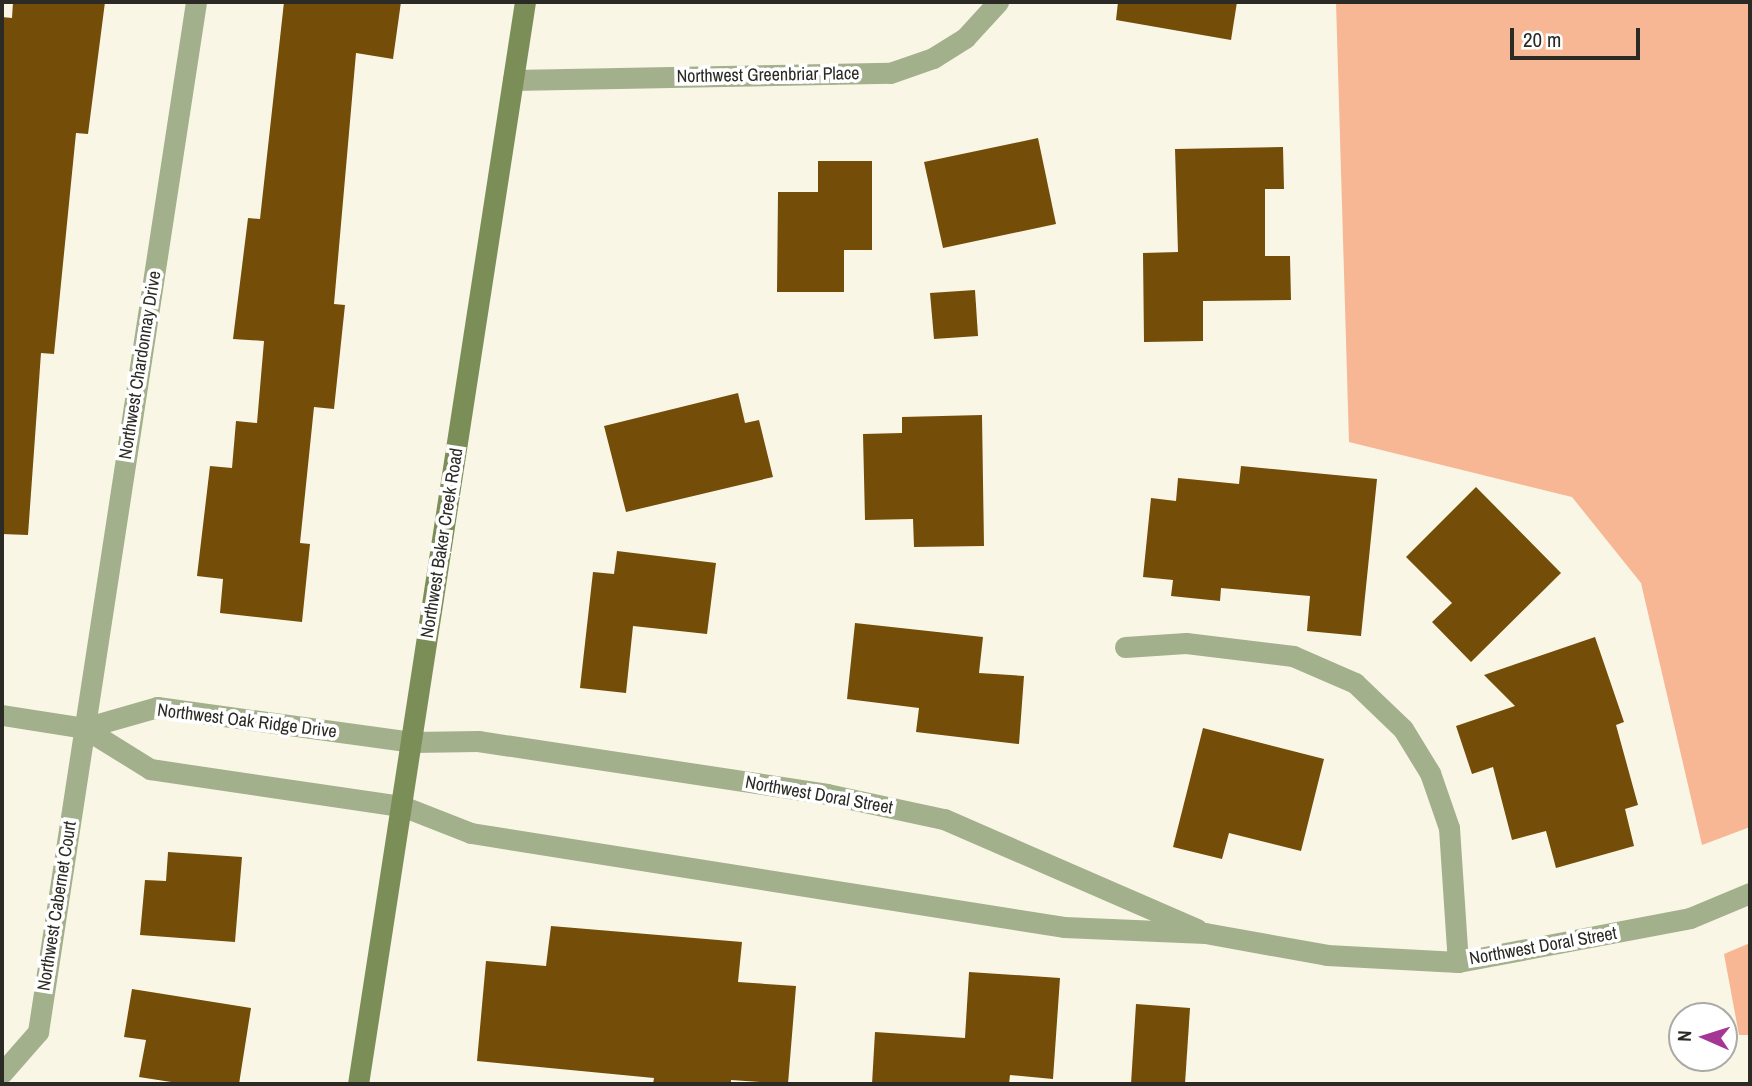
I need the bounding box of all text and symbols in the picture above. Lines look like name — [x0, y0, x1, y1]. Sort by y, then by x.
scale bar — [1514, 14, 1644, 58]
text: 20 m — [1523, 25, 1561, 54]
street label: Northwest Greenbriar Place — [676, 63, 860, 87]
street label: Northwest Chardonnay Drive — [114, 269, 166, 461]
street label: Northwest Baker Creek Road — [416, 447, 468, 639]
street label: Northwest Oak Ridge Drive — [156, 699, 338, 743]
street label: Northwest Doral Street — [744, 771, 894, 819]
street label: Northwest Cabernet Court — [33, 820, 81, 992]
street label: Northwest Doral Street — [1468, 922, 1618, 970]
north arrow — [1668, 1002, 1738, 1072]
text: N — [1671, 1030, 1697, 1042]

